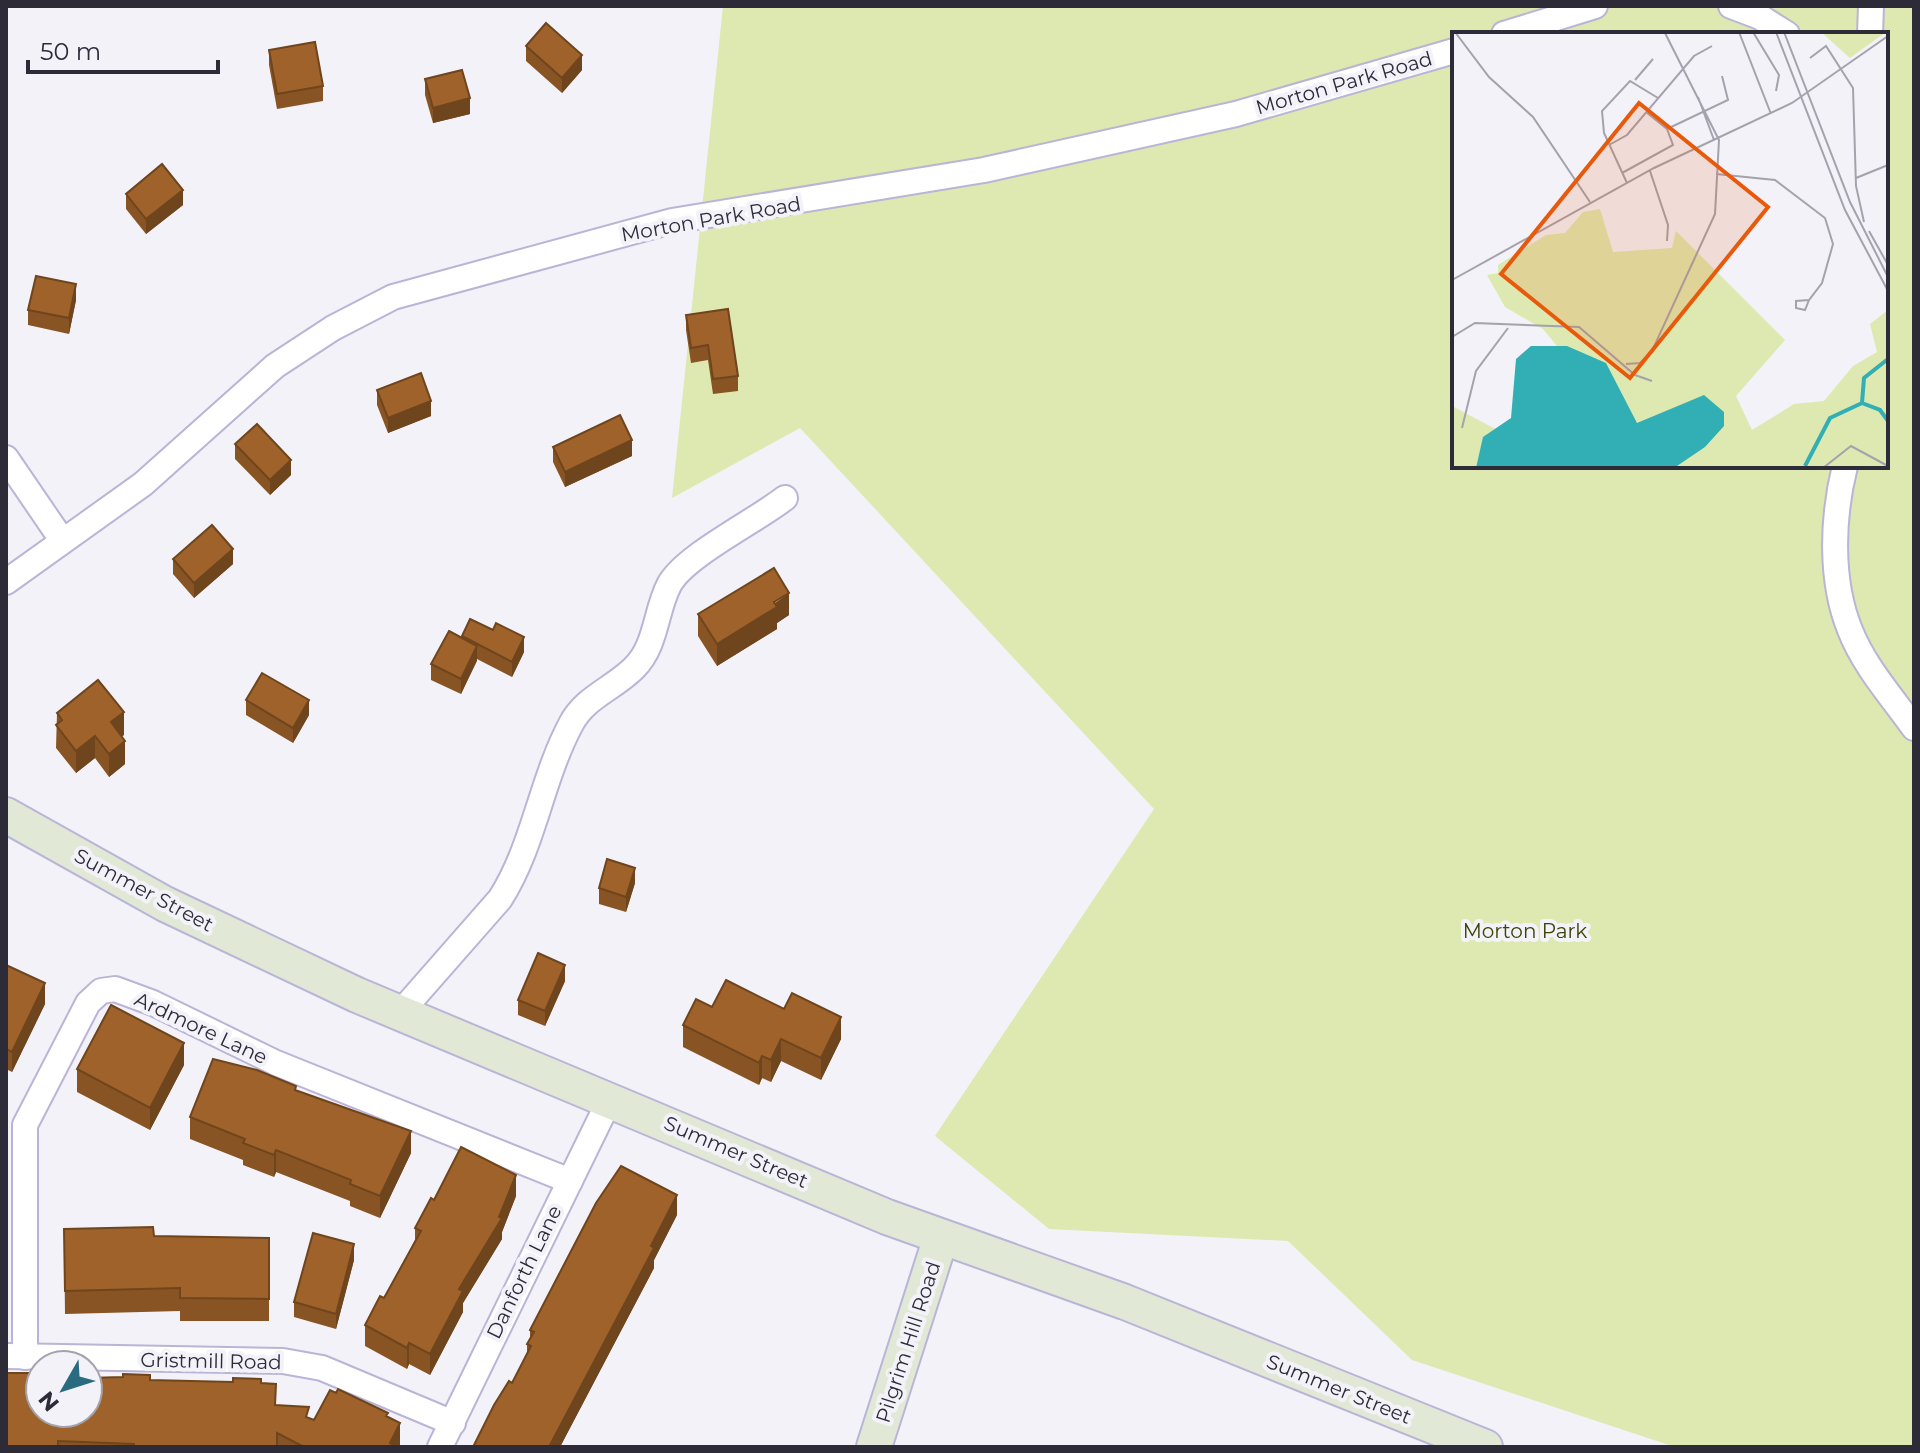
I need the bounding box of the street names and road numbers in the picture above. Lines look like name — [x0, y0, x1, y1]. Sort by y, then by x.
street label: Morton Park Road — [1253, 46, 1435, 120]
street label: Morton Park Road — [619, 191, 803, 247]
street label: Summer Street — [70, 843, 218, 937]
street label: Ardmore Lane — [131, 987, 271, 1069]
street label: Summer Street — [660, 1111, 812, 1193]
street label: Danforth Lane — [481, 1201, 567, 1343]
street label: Pilgrim Hill Road — [871, 1258, 945, 1426]
street label: Gristmill Road — [140, 1348, 282, 1374]
street label: Summer Street — [1263, 1349, 1415, 1429]

